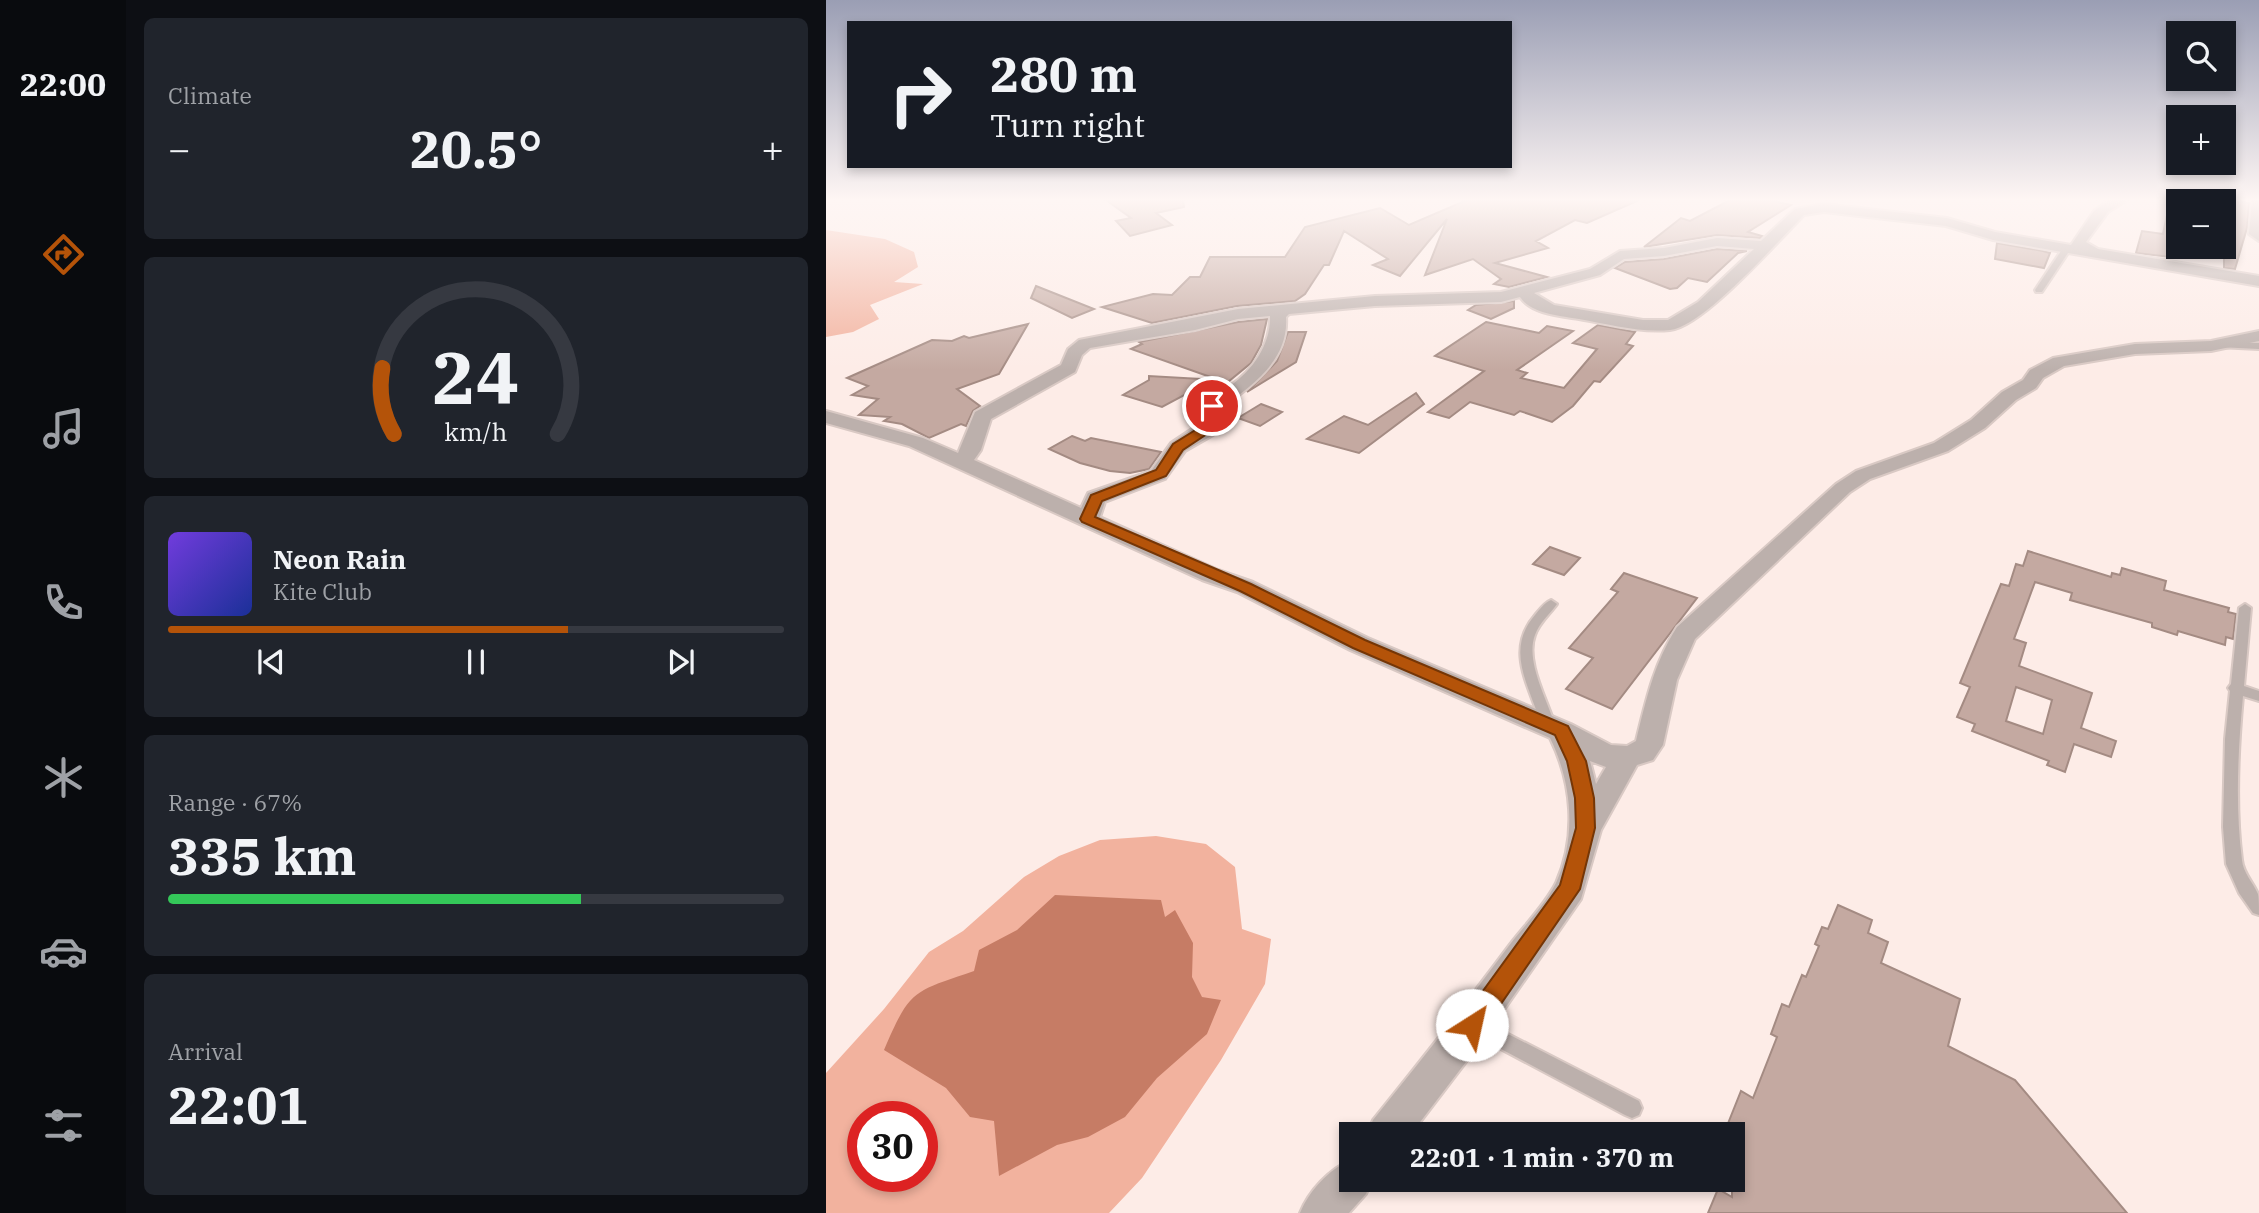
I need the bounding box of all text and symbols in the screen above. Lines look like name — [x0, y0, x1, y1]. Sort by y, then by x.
map controls — [2166, 21, 2236, 259]
button: search — [2166, 21, 2236, 91]
text: 280 m — [990, 42, 1137, 105]
icon: right — [875, 49, 966, 140]
text: 22:00 — [20, 63, 106, 105]
text: Climate — [168, 80, 252, 110]
text: Turn right — [990, 104, 1145, 146]
button: + — [2166, 105, 2236, 175]
text: 20.5° — [410, 115, 542, 182]
text: − — [168, 124, 191, 173]
text: + — [761, 124, 784, 173]
button: − — [2166, 189, 2236, 259]
icon: directions — [39, 230, 88, 279]
text: 24 — [432, 329, 520, 424]
pin — [1182, 376, 1242, 436]
icon: arrive — [1193, 387, 1231, 425]
icon: music — [39, 404, 88, 453]
text: km/h — [444, 414, 508, 447]
text: Neon Rain — [273, 542, 406, 576]
text: Kite Club — [273, 576, 372, 606]
icon: phone — [39, 578, 88, 627]
icon: previous — [252, 643, 290, 681]
icon: pause — [457, 643, 495, 681]
icon: next — [662, 643, 700, 681]
icon: climate — [39, 753, 88, 802]
text: Range · 67% — [168, 787, 302, 817]
text: 335 km — [168, 822, 357, 889]
icon: car — [39, 927, 88, 976]
position arrow — [1435, 988, 1509, 1062]
text: Arrival — [168, 1036, 243, 1066]
text: 22:01 — [168, 1071, 309, 1138]
icon: filters — [39, 1101, 88, 1150]
speed limit sign: 30 — [847, 1101, 938, 1192]
text: 22:01 · 1 min · 370 m — [1410, 1140, 1674, 1174]

